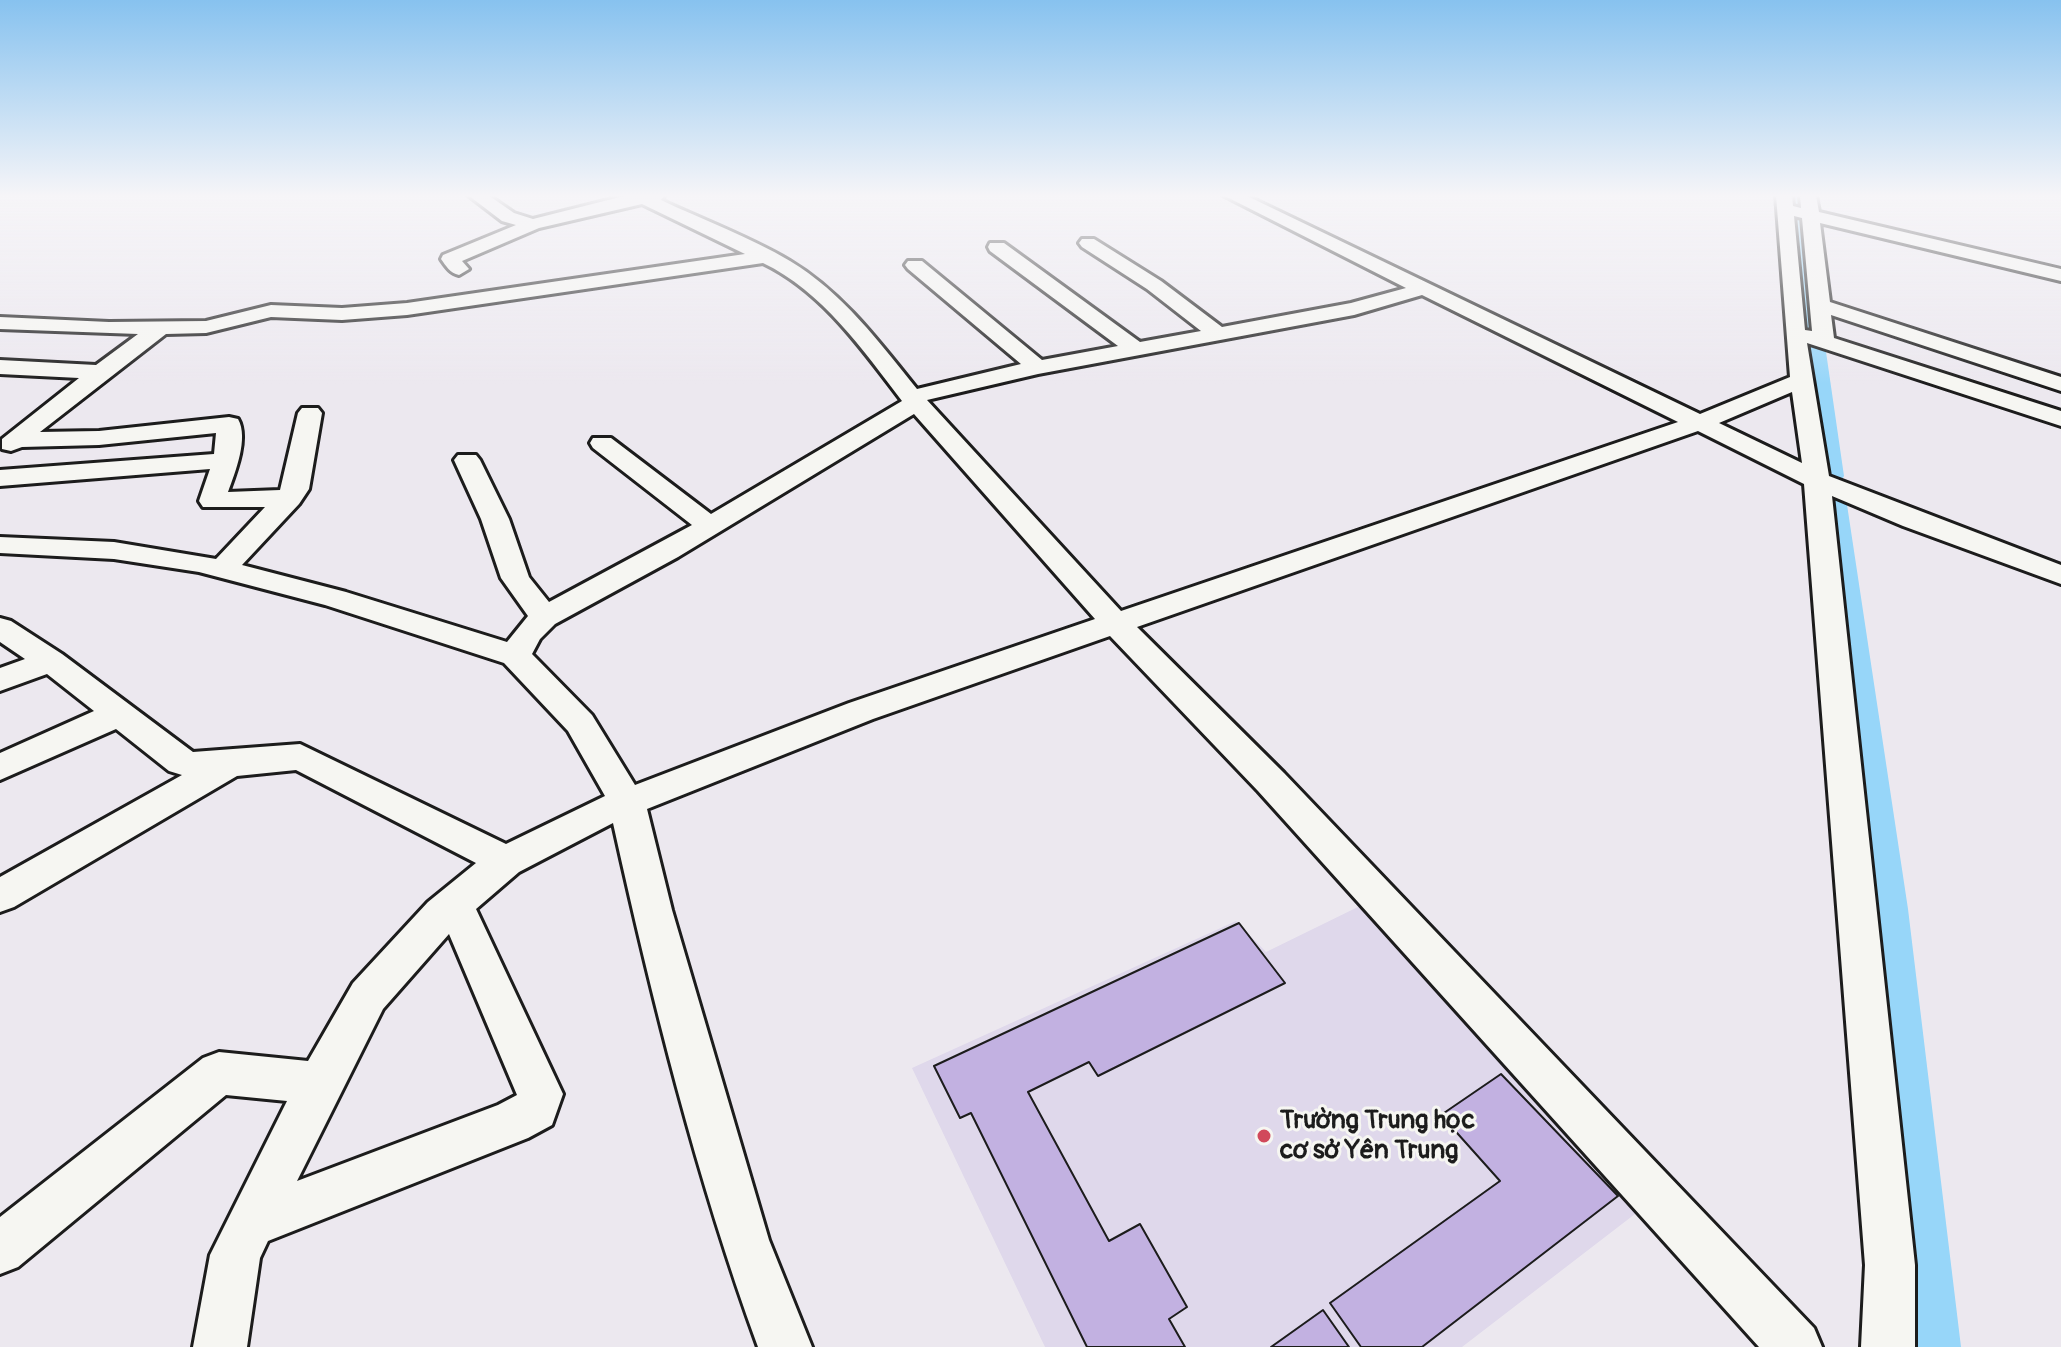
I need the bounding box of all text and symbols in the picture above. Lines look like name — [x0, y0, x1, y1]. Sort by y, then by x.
place label: Trường Trung học cơ sở Yên Trung — [1280, 1105, 1475, 1166]
marker: Trường Trung học cơ sở Yên Trung — [1255, 1127, 1273, 1145]

